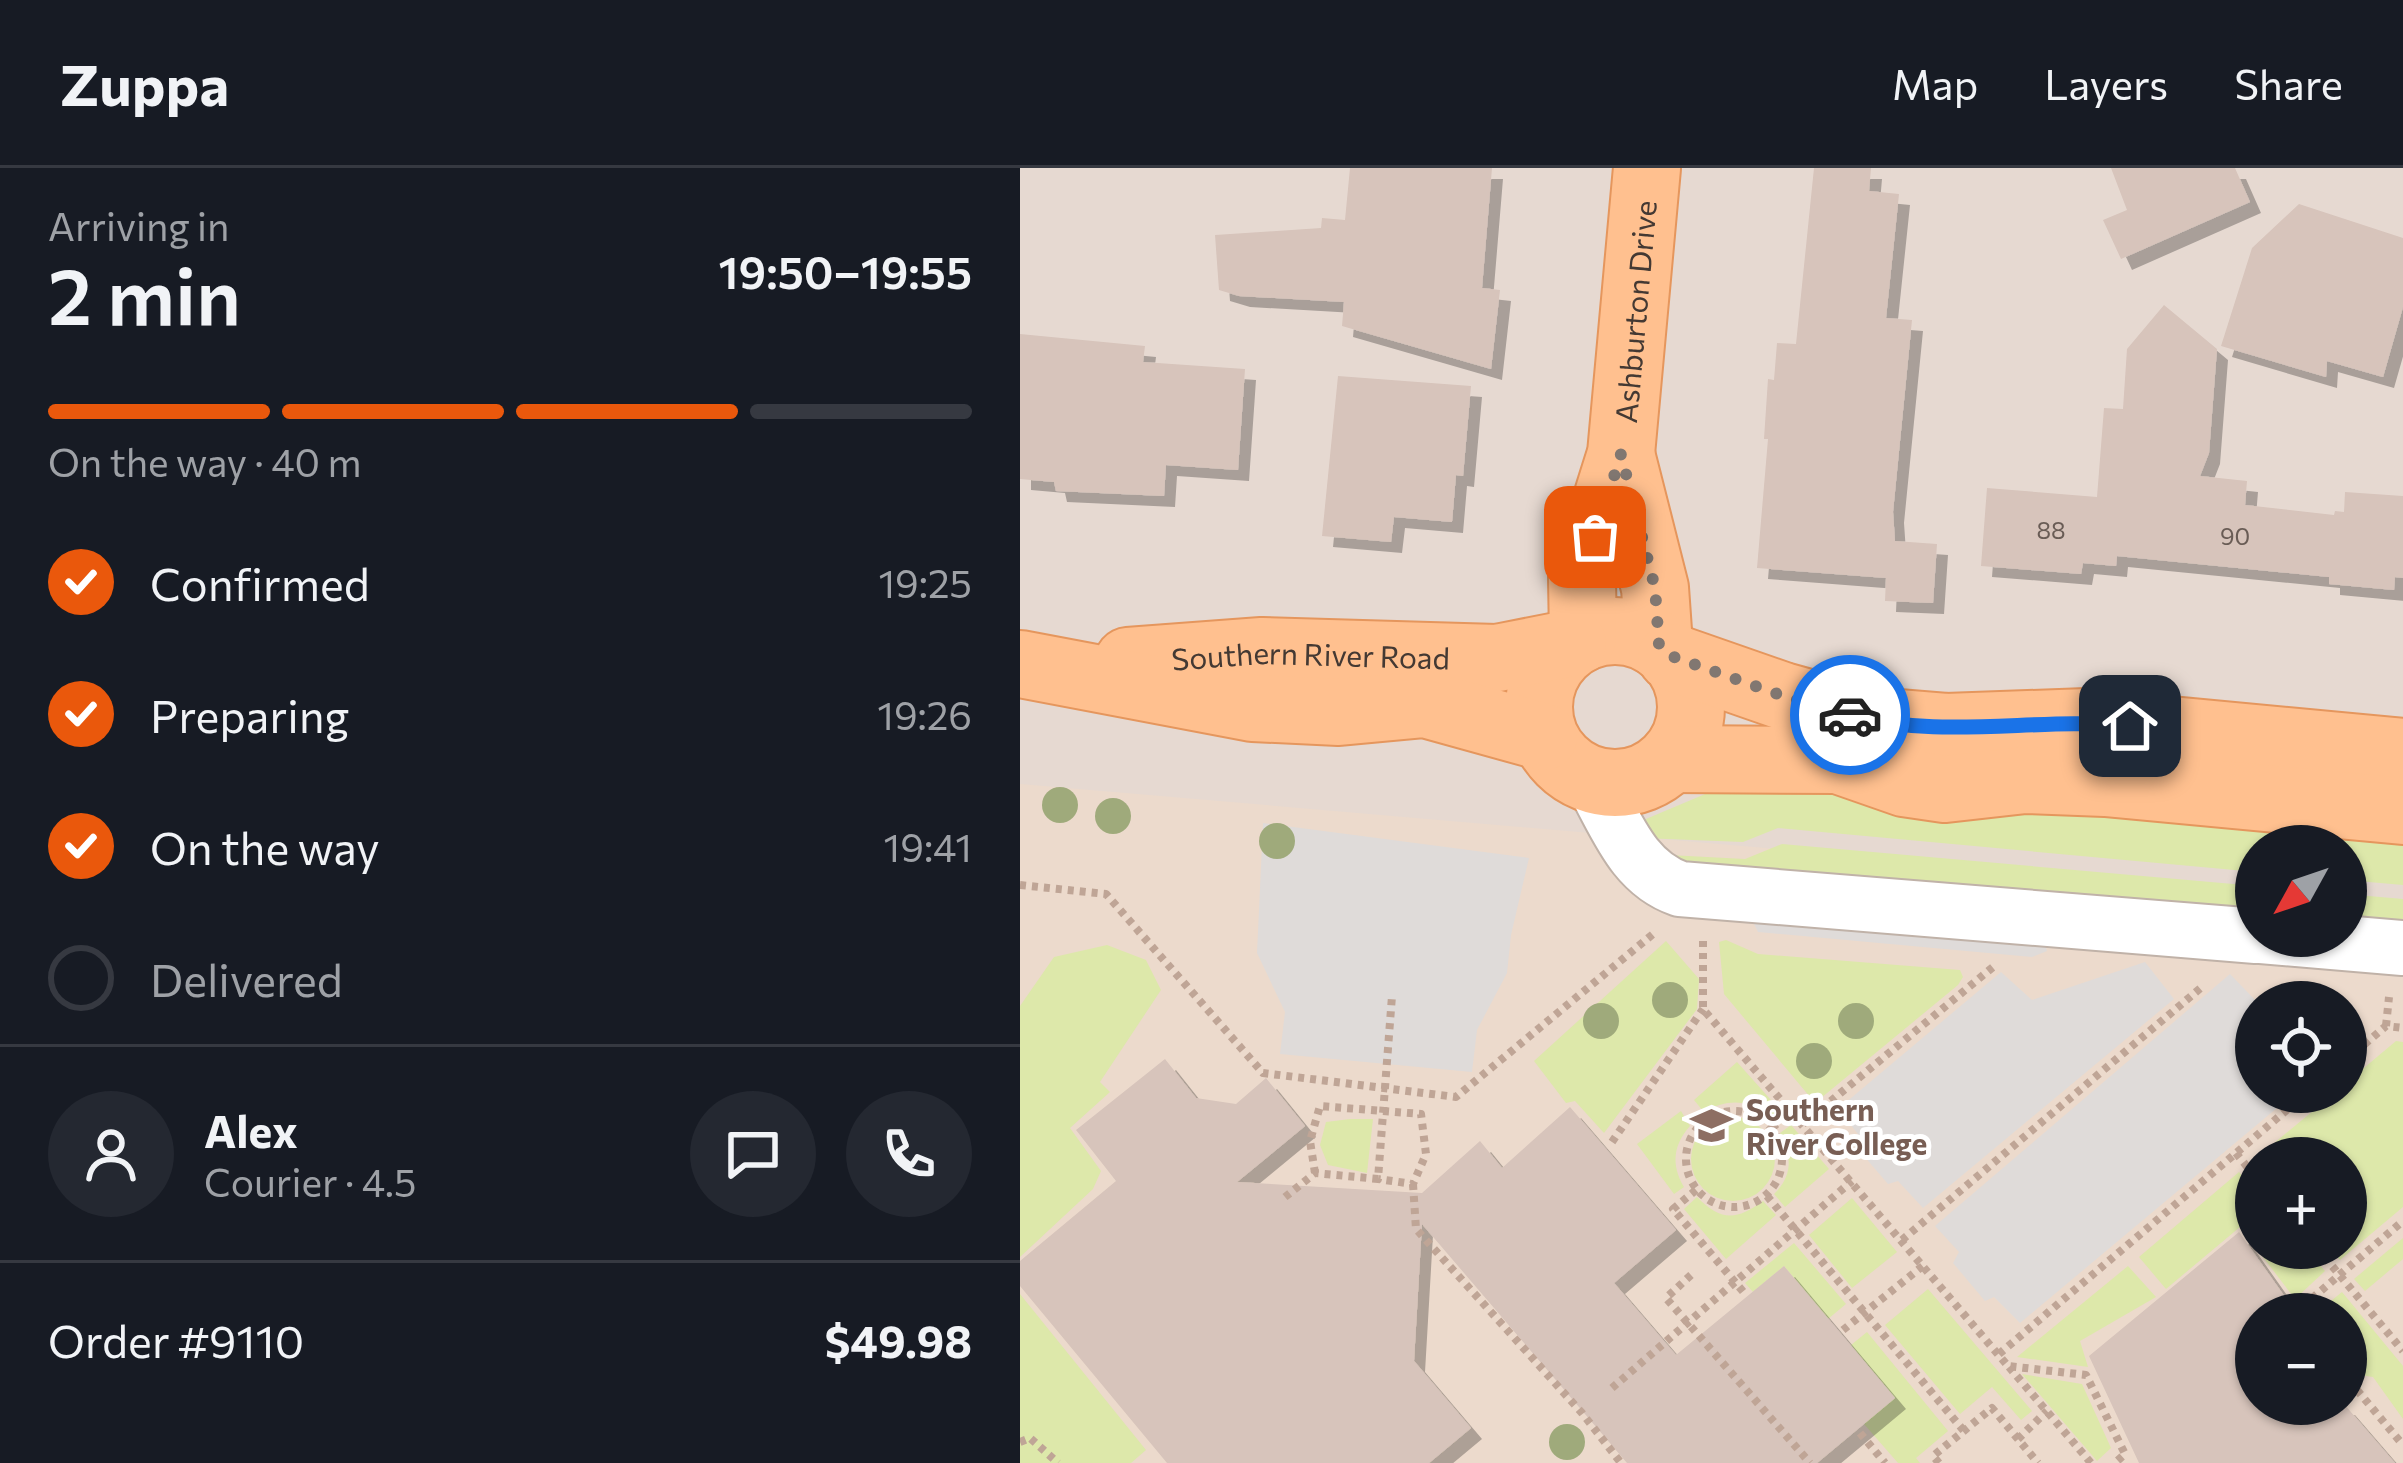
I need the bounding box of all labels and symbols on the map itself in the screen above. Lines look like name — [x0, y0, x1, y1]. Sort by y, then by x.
street label: Ashburton Drive — [1605, 199, 1662, 425]
pin — [1544, 486, 1646, 588]
house number: 88 — [2036, 515, 2066, 544]
house number: 90 — [2220, 521, 2250, 550]
street label: Southern River Road — [1170, 632, 1451, 676]
courier — [1790, 655, 1910, 775]
pin — [2079, 675, 2181, 777]
north arrow — [2235, 825, 2367, 957]
place label: Southern River College — [1746, 1090, 1927, 1161]
school or university icon: Southern River College — [1689, 1102, 1735, 1148]

